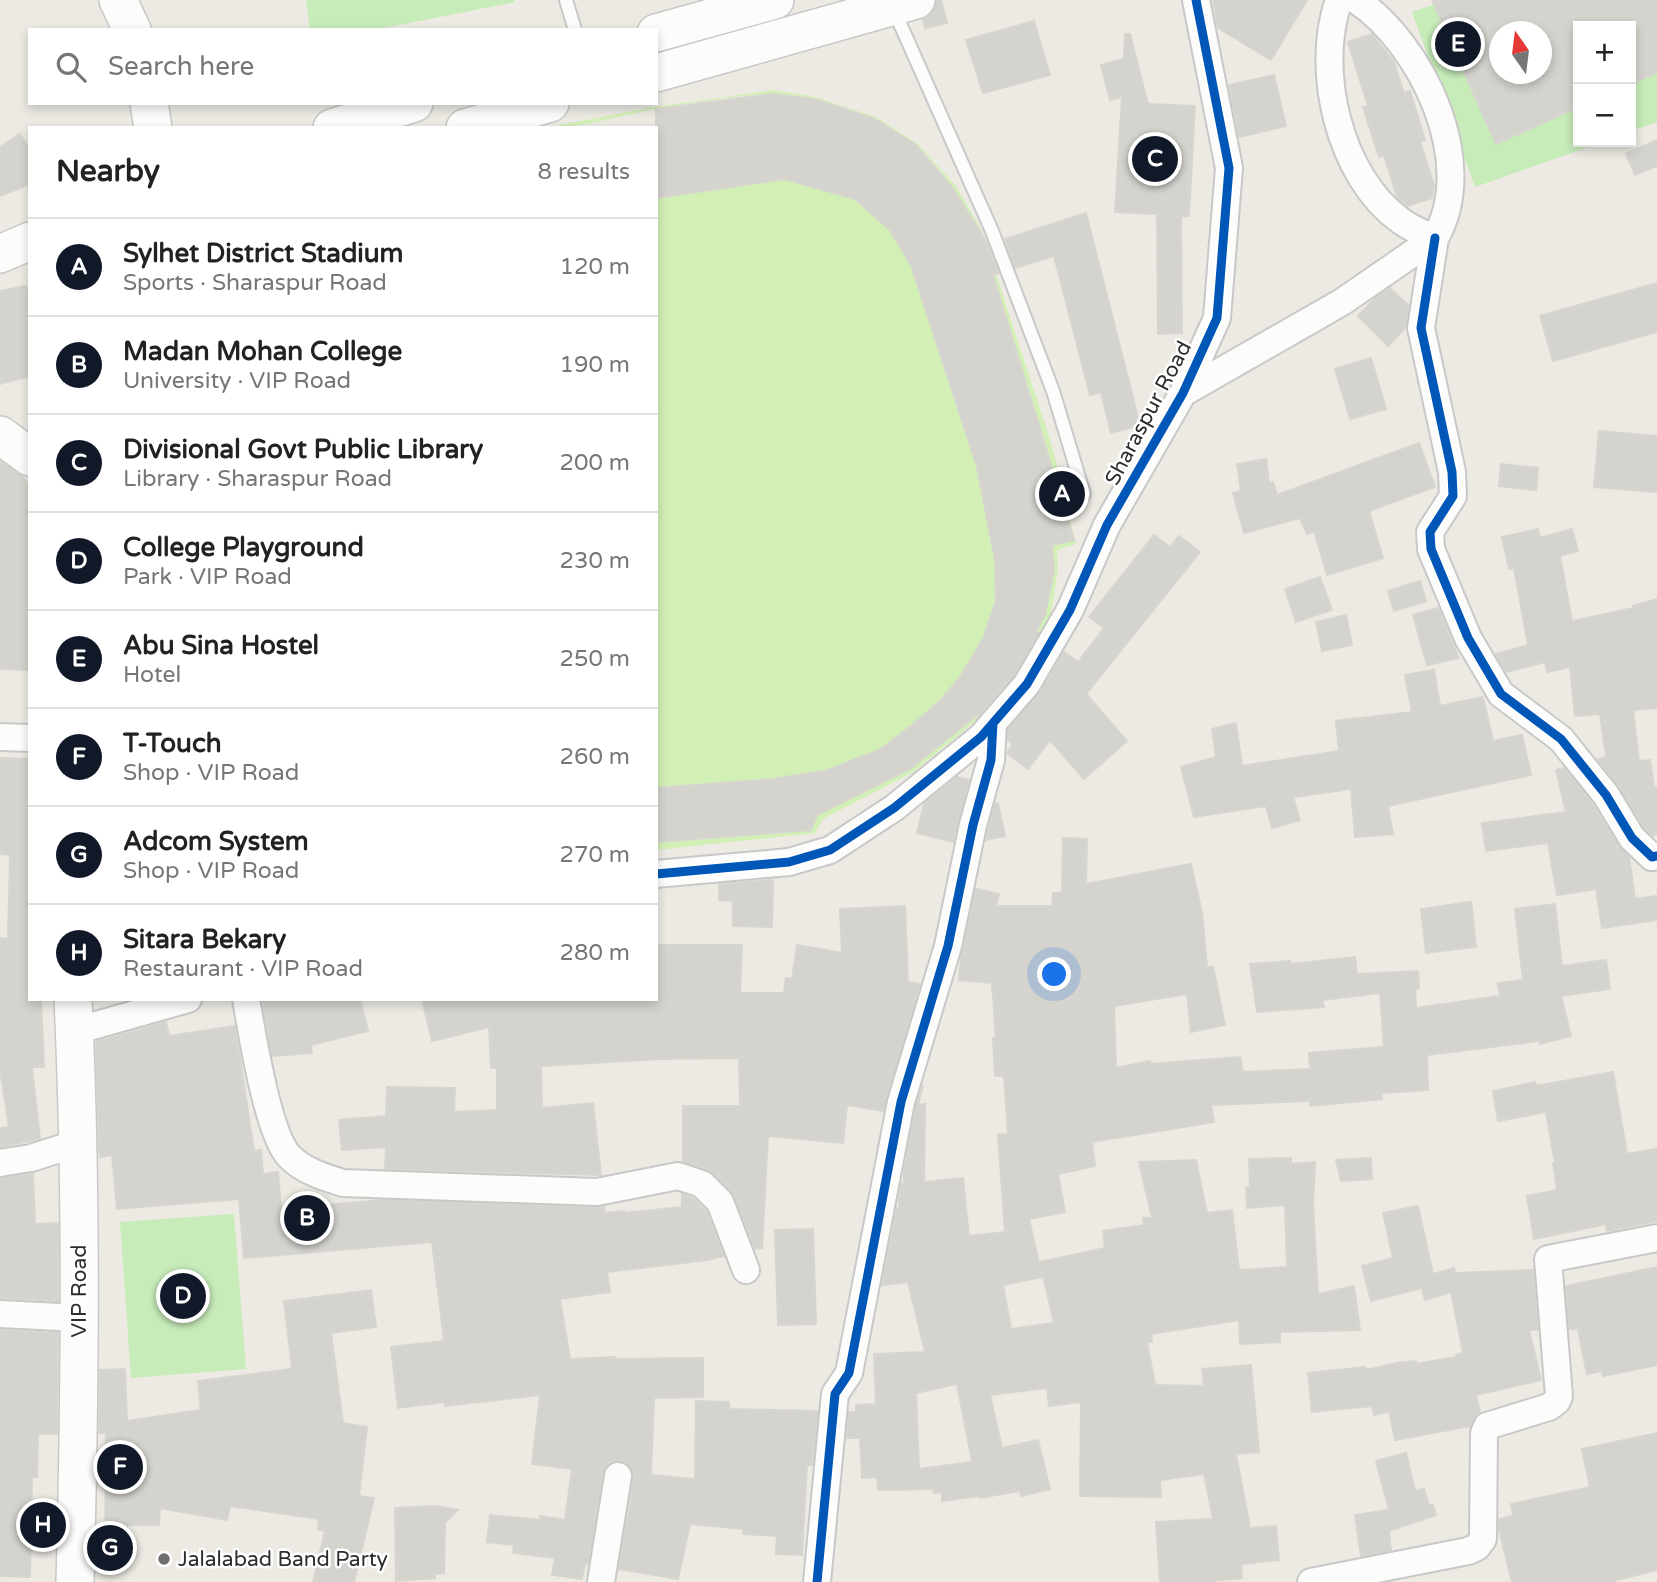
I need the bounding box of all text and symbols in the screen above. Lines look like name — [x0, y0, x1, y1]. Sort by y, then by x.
pin: E — [1435, 18, 1481, 70]
north arrow — [1489, 21, 1552, 84]
map controls — [1573, 21, 1636, 147]
button: + — [1573, 21, 1636, 84]
search box — [28, 28, 658, 105]
icon: search — [52, 48, 90, 86]
text: Search here — [108, 51, 254, 82]
button: − — [1573, 84, 1636, 147]
pin: C — [1132, 133, 1178, 185]
text: Nearby — [56, 153, 160, 190]
text: 8 results — [537, 158, 630, 186]
text: Sylhet District Stadium — [123, 238, 403, 269]
text: A — [70, 253, 88, 281]
text: 120 m — [560, 253, 630, 281]
text: Sports · Sharaspur Road — [123, 269, 387, 297]
text: Madan Mohan College — [123, 336, 402, 367]
street label: Sharaspur Road — [1100, 337, 1197, 490]
text: B — [71, 351, 87, 379]
text: 190 m — [560, 351, 630, 379]
text: University · VIP Road — [123, 367, 351, 395]
text: Divisional Govt Public Library — [123, 434, 483, 465]
text: C — [71, 449, 87, 477]
text: 200 m — [560, 449, 630, 477]
text: Library · Sharaspur Road — [123, 465, 392, 493]
pin: A — [1039, 468, 1085, 520]
text: College Playground — [123, 532, 364, 563]
text: D — [70, 547, 88, 575]
text: 230 m — [560, 547, 630, 575]
text: Park · VIP Road — [123, 563, 292, 591]
text: Abu Sina Hostel — [123, 630, 319, 661]
text: E — [72, 645, 86, 673]
text: 250 m — [560, 645, 630, 673]
text: Hotel — [123, 661, 181, 689]
text: T-Touch — [123, 728, 222, 759]
text: F — [72, 743, 86, 771]
text: 260 m — [560, 743, 630, 771]
text: Shop · VIP Road — [123, 759, 299, 787]
text: Adcom System — [123, 826, 309, 857]
text: G — [70, 841, 88, 869]
text: 270 m — [560, 841, 630, 869]
text: Shop · VIP Road — [123, 857, 299, 885]
text: Sitara Bekary — [123, 924, 286, 955]
text: H — [70, 939, 88, 967]
text: 280 m — [560, 939, 630, 967]
text: Restaurant · VIP Road — [123, 955, 363, 983]
your location — [1037, 957, 1071, 991]
pin: B — [284, 1192, 330, 1244]
street label: VIP Road — [67, 1245, 92, 1337]
pin: D — [160, 1270, 206, 1322]
pin: F — [97, 1441, 143, 1493]
pin: H — [20, 1499, 66, 1551]
pin: G — [87, 1522, 133, 1574]
place label: Jalalabad Band Party — [178, 1547, 388, 1572]
marker: Jalalabad Band Party — [156, 1551, 172, 1567]

